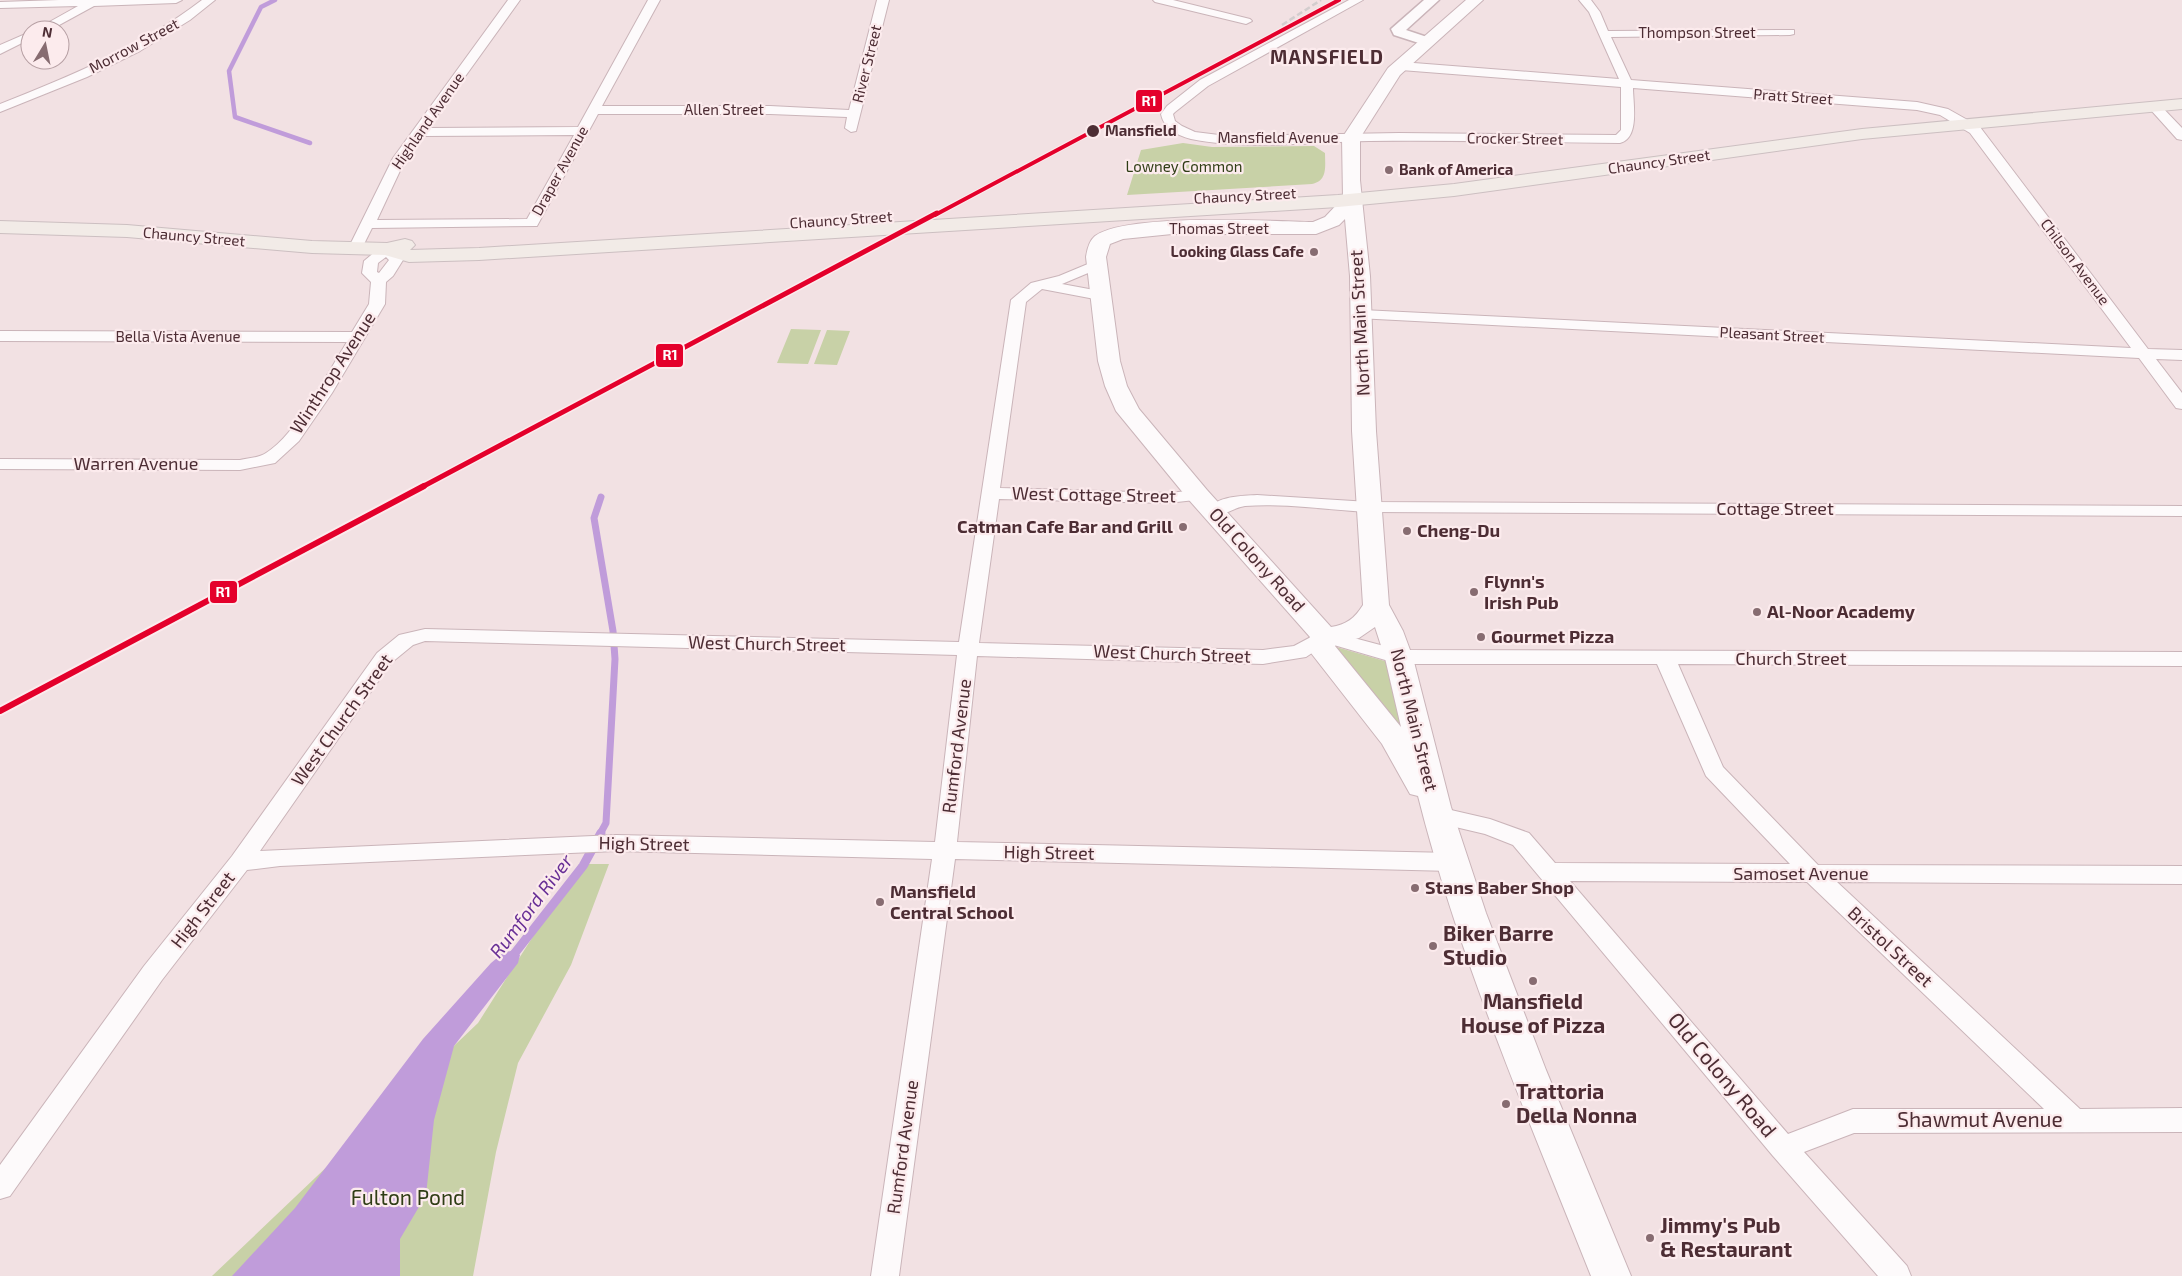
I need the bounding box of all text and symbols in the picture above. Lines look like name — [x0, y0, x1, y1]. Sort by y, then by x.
street label: Morrow Street — [86, 14, 182, 76]
north arrow — [20, 20, 70, 70]
text: N — [41, 22, 54, 41]
street label: River Street — [848, 23, 884, 105]
street label: Thompson Street — [1638, 23, 1756, 41]
district label: MANSFIELD — [1270, 45, 1384, 68]
street label: Highland Avenue — [387, 69, 467, 172]
street label: Pratt Street — [1753, 84, 1834, 108]
line badge: R1 — [1135, 89, 1163, 113]
text: R1 — [1141, 92, 1157, 109]
street label: Allen Street — [684, 100, 764, 118]
place label: Mansfield — [1105, 121, 1177, 139]
street label: Draper Avenue — [527, 122, 591, 219]
marker: Mansfield — [1085, 123, 1101, 139]
street label: Mansfield Avenue — [1217, 128, 1339, 146]
street label: Crocker Street — [1467, 128, 1564, 148]
street label: Chauncy Street — [1607, 145, 1711, 177]
park label: Lowney Common — [1126, 157, 1242, 175]
place label: Bank of America — [1399, 160, 1513, 178]
marker: Bank of America — [1383, 164, 1395, 176]
street label: Chauncy Street — [1193, 183, 1297, 207]
street label: Chauncy Street — [789, 206, 893, 232]
street label: Chilson Avenue — [2037, 215, 2114, 308]
street label: Thomas Street — [1169, 219, 1269, 237]
street label: Chauncy Street — [142, 223, 246, 249]
place label: Looking Glass Cafe — [1171, 242, 1304, 260]
marker: Looking Glass Cafe — [1308, 246, 1320, 258]
street label: North Main Street — [1344, 249, 1374, 397]
street label: Winthrop Avenue — [285, 307, 380, 438]
street label: Pleasant Street — [1719, 322, 1825, 346]
street label: Bella Vista Avenue — [115, 327, 241, 345]
line badge: R1 — [655, 343, 684, 368]
text: R1 — [662, 346, 678, 363]
street label: Warren Avenue — [74, 452, 198, 474]
street label: West Cottage Street — [1012, 482, 1176, 506]
street label: Cottage Street — [1716, 497, 1834, 519]
street label: Old Colony Road — [1205, 503, 1310, 616]
place label: Catman Cafe Bar and Grill — [957, 515, 1173, 537]
place label: Cheng-Du — [1417, 519, 1500, 541]
marker: Catman Cafe Bar and Grill — [1177, 521, 1189, 533]
marker: Cheng-Du — [1401, 525, 1413, 537]
place label: Flynn's Irish Pub — [1484, 570, 1559, 613]
line badge: R1 — [209, 580, 238, 604]
text: R1 — [215, 583, 231, 600]
marker: Flynn's Irish Pub — [1468, 586, 1480, 598]
place label: Al-Noor Academy — [1767, 600, 1916, 622]
marker: Al-Noor Academy — [1751, 606, 1763, 618]
place label: Gourmet Pizza — [1491, 625, 1614, 647]
street label: West Church Street — [688, 631, 846, 655]
marker: Gourmet Pizza — [1475, 631, 1487, 643]
street label: West Church Street — [1093, 639, 1251, 667]
street label: North Main Street — [1387, 646, 1443, 793]
street label: Church Street — [1735, 647, 1847, 669]
street label: West Church Street — [286, 649, 397, 790]
street label: Rumford Avenue — [937, 677, 975, 814]
street label: High Street — [598, 831, 690, 855]
street label: High Street — [1003, 840, 1095, 864]
water label: Rumford River — [484, 849, 577, 962]
street label: Samoset Avenue — [1733, 862, 1869, 884]
street label: High Street — [166, 867, 239, 952]
place label: Stans Baber Shop — [1425, 876, 1574, 898]
place label: Mansfield Central School — [890, 880, 1014, 923]
marker: Stans Baber Shop — [1409, 882, 1421, 894]
marker: Mansfield Central School — [874, 896, 886, 908]
street label: Bristol Street — [1844, 901, 1938, 991]
place label: Biker Barre Studio — [1443, 920, 1554, 969]
marker: Biker Barre Studio — [1427, 940, 1439, 952]
marker: Mansfield House of Pizza — [1527, 975, 1539, 987]
place label: Mansfield House of Pizza — [1461, 988, 1605, 1037]
street label: Old Colony Road — [1664, 1007, 1783, 1141]
street label: Rumford Avenue — [882, 1078, 922, 1215]
place label: Trattoria Della Nonna — [1516, 1078, 1637, 1127]
marker: Trattoria Della Nonna — [1500, 1098, 1512, 1110]
street label: Shawmut Avenue — [1897, 1106, 2063, 1131]
park label: Fulton Pond — [351, 1184, 465, 1209]
place label: Jimmy's Pub & Restaurant — [1660, 1212, 1793, 1261]
marker: Jimmy's Pub & Restaurant — [1644, 1232, 1656, 1244]

